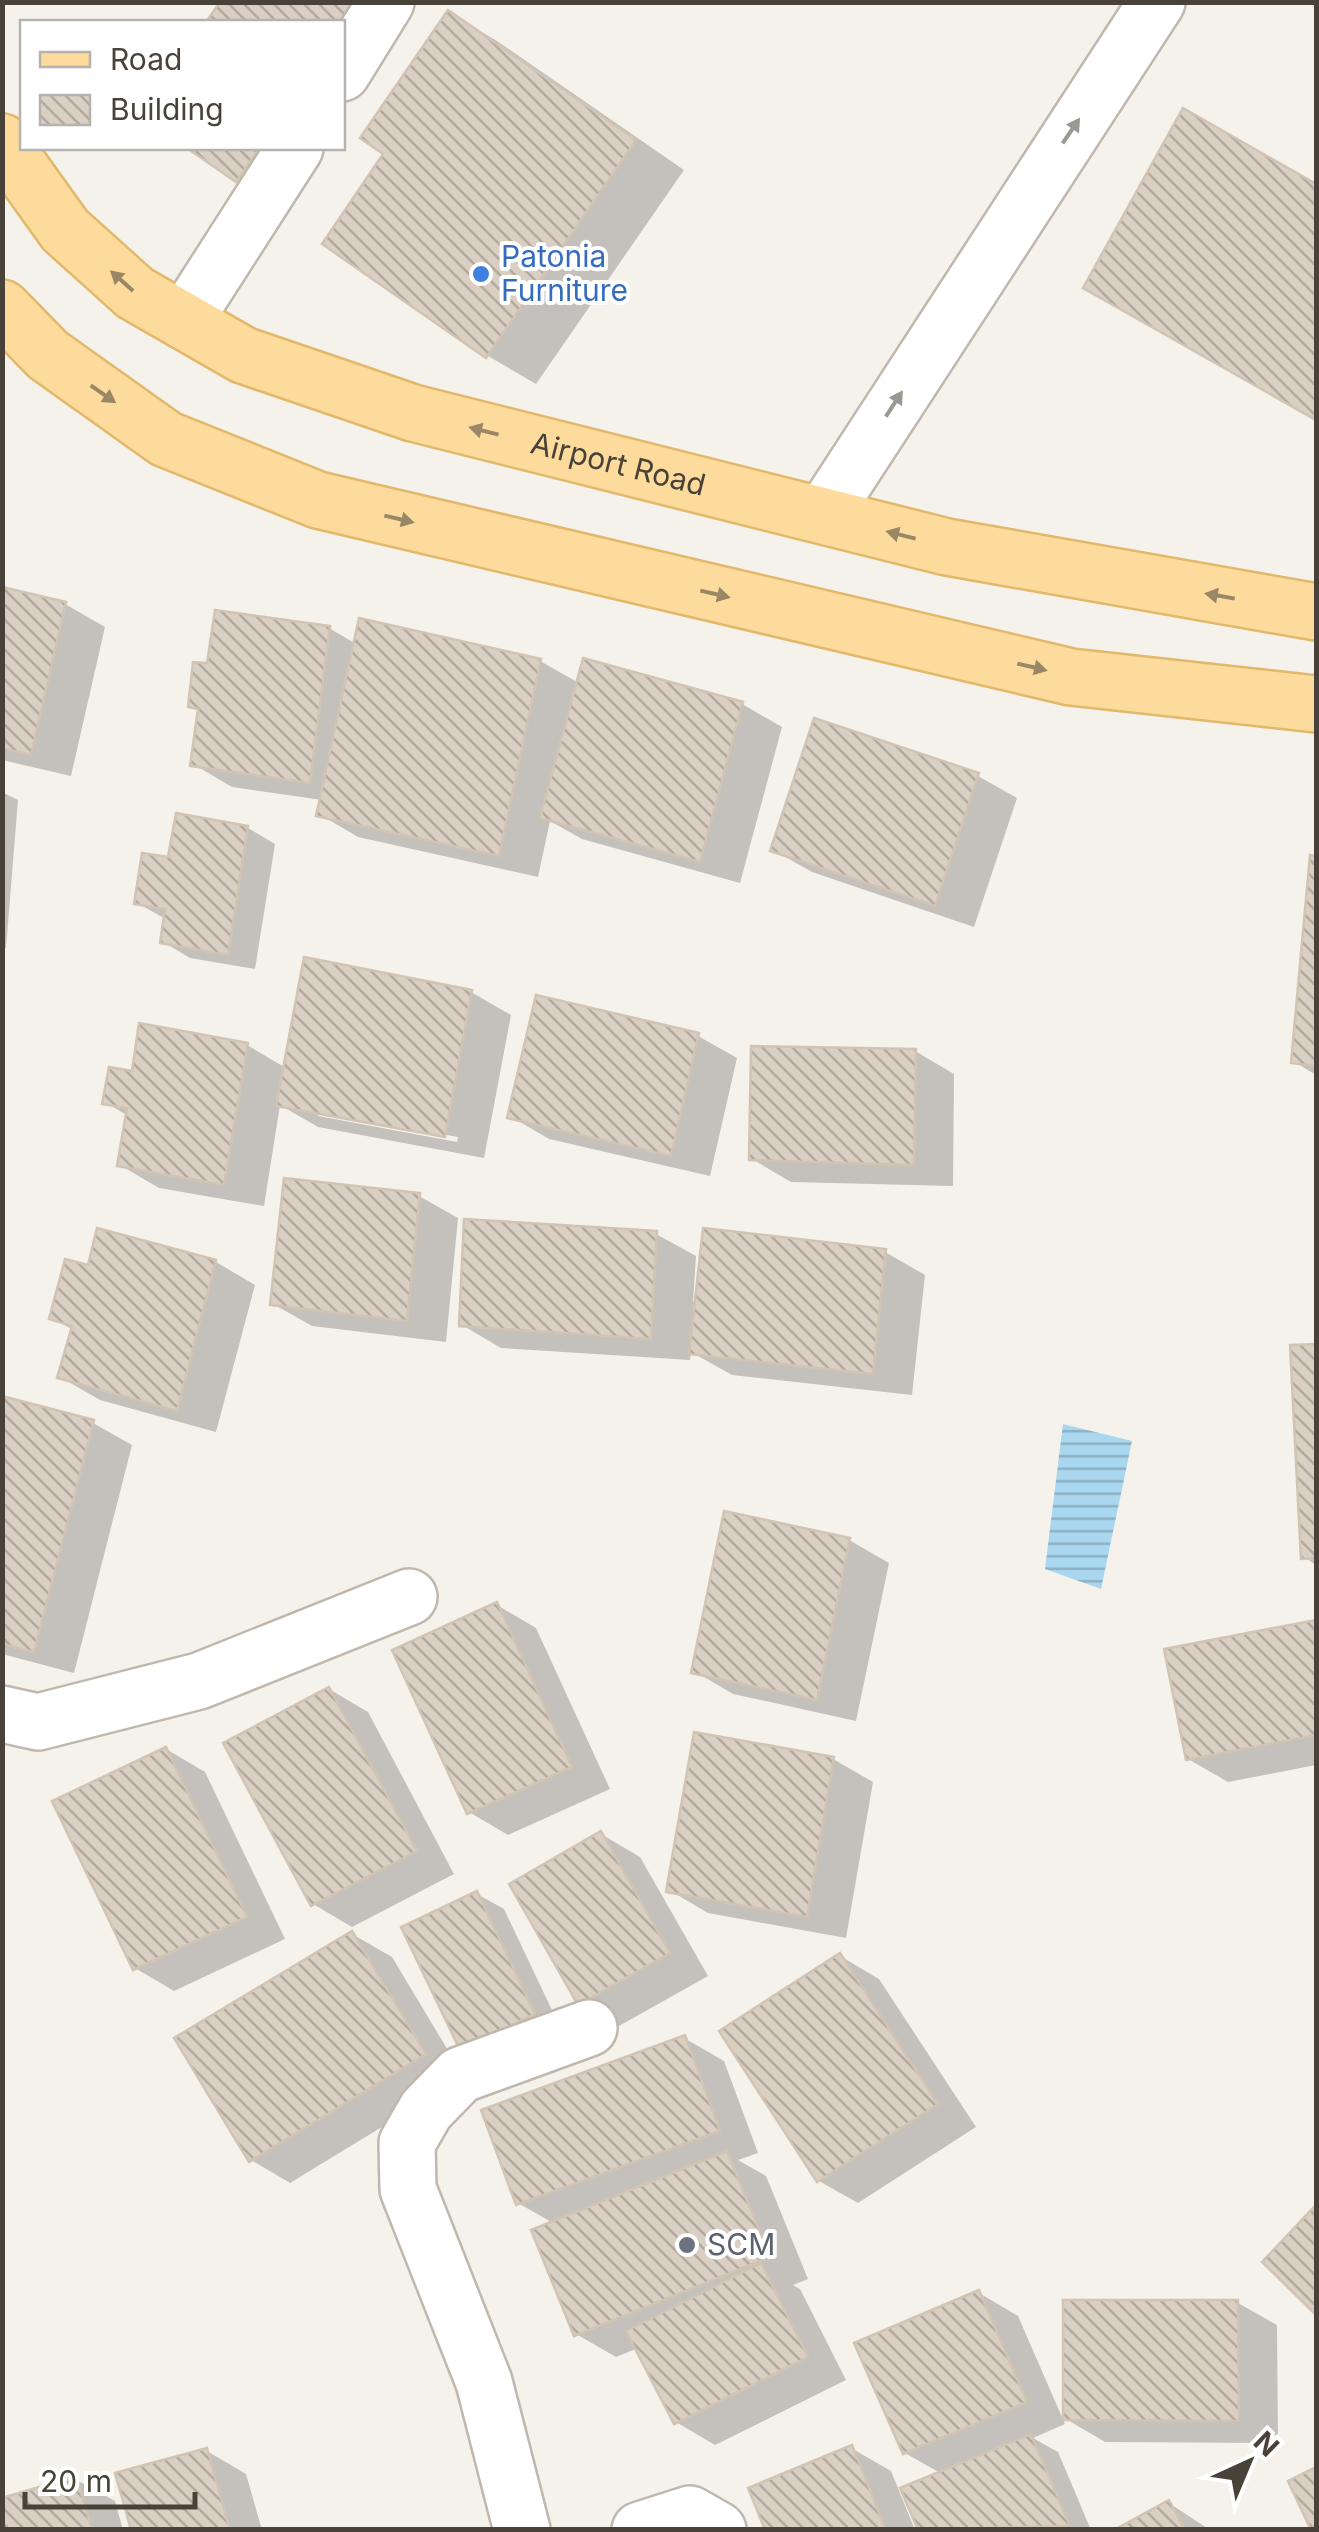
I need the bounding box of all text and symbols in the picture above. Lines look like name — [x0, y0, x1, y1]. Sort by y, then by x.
legend — [20, 20, 345, 150]
text: Road — [110, 41, 182, 77]
text: Building — [110, 91, 224, 127]
one-way arrow — [1061, 118, 1080, 145]
place label: Patonia Furniture — [501, 238, 628, 308]
marker: Patonia Furniture — [470, 263, 492, 285]
one-way arrow — [110, 270, 135, 292]
one-way arrow — [89, 384, 116, 403]
one-way arrow — [884, 390, 902, 417]
one-way arrow — [468, 422, 499, 438]
street label: Airport Road — [527, 424, 709, 503]
one-way arrow — [384, 512, 415, 527]
one-way arrow — [885, 527, 916, 542]
one-way arrow — [700, 587, 731, 602]
one-way arrow — [1204, 588, 1236, 603]
one-way arrow — [1017, 660, 1048, 675]
place label: SCM — [707, 2226, 775, 2262]
marker: SCM — [676, 2234, 698, 2256]
north arrow — [1199, 2412, 1299, 2512]
text: N — [1247, 2424, 1286, 2464]
scale bar — [25, 2447, 195, 2509]
text: 20 m — [40, 2463, 112, 2499]

